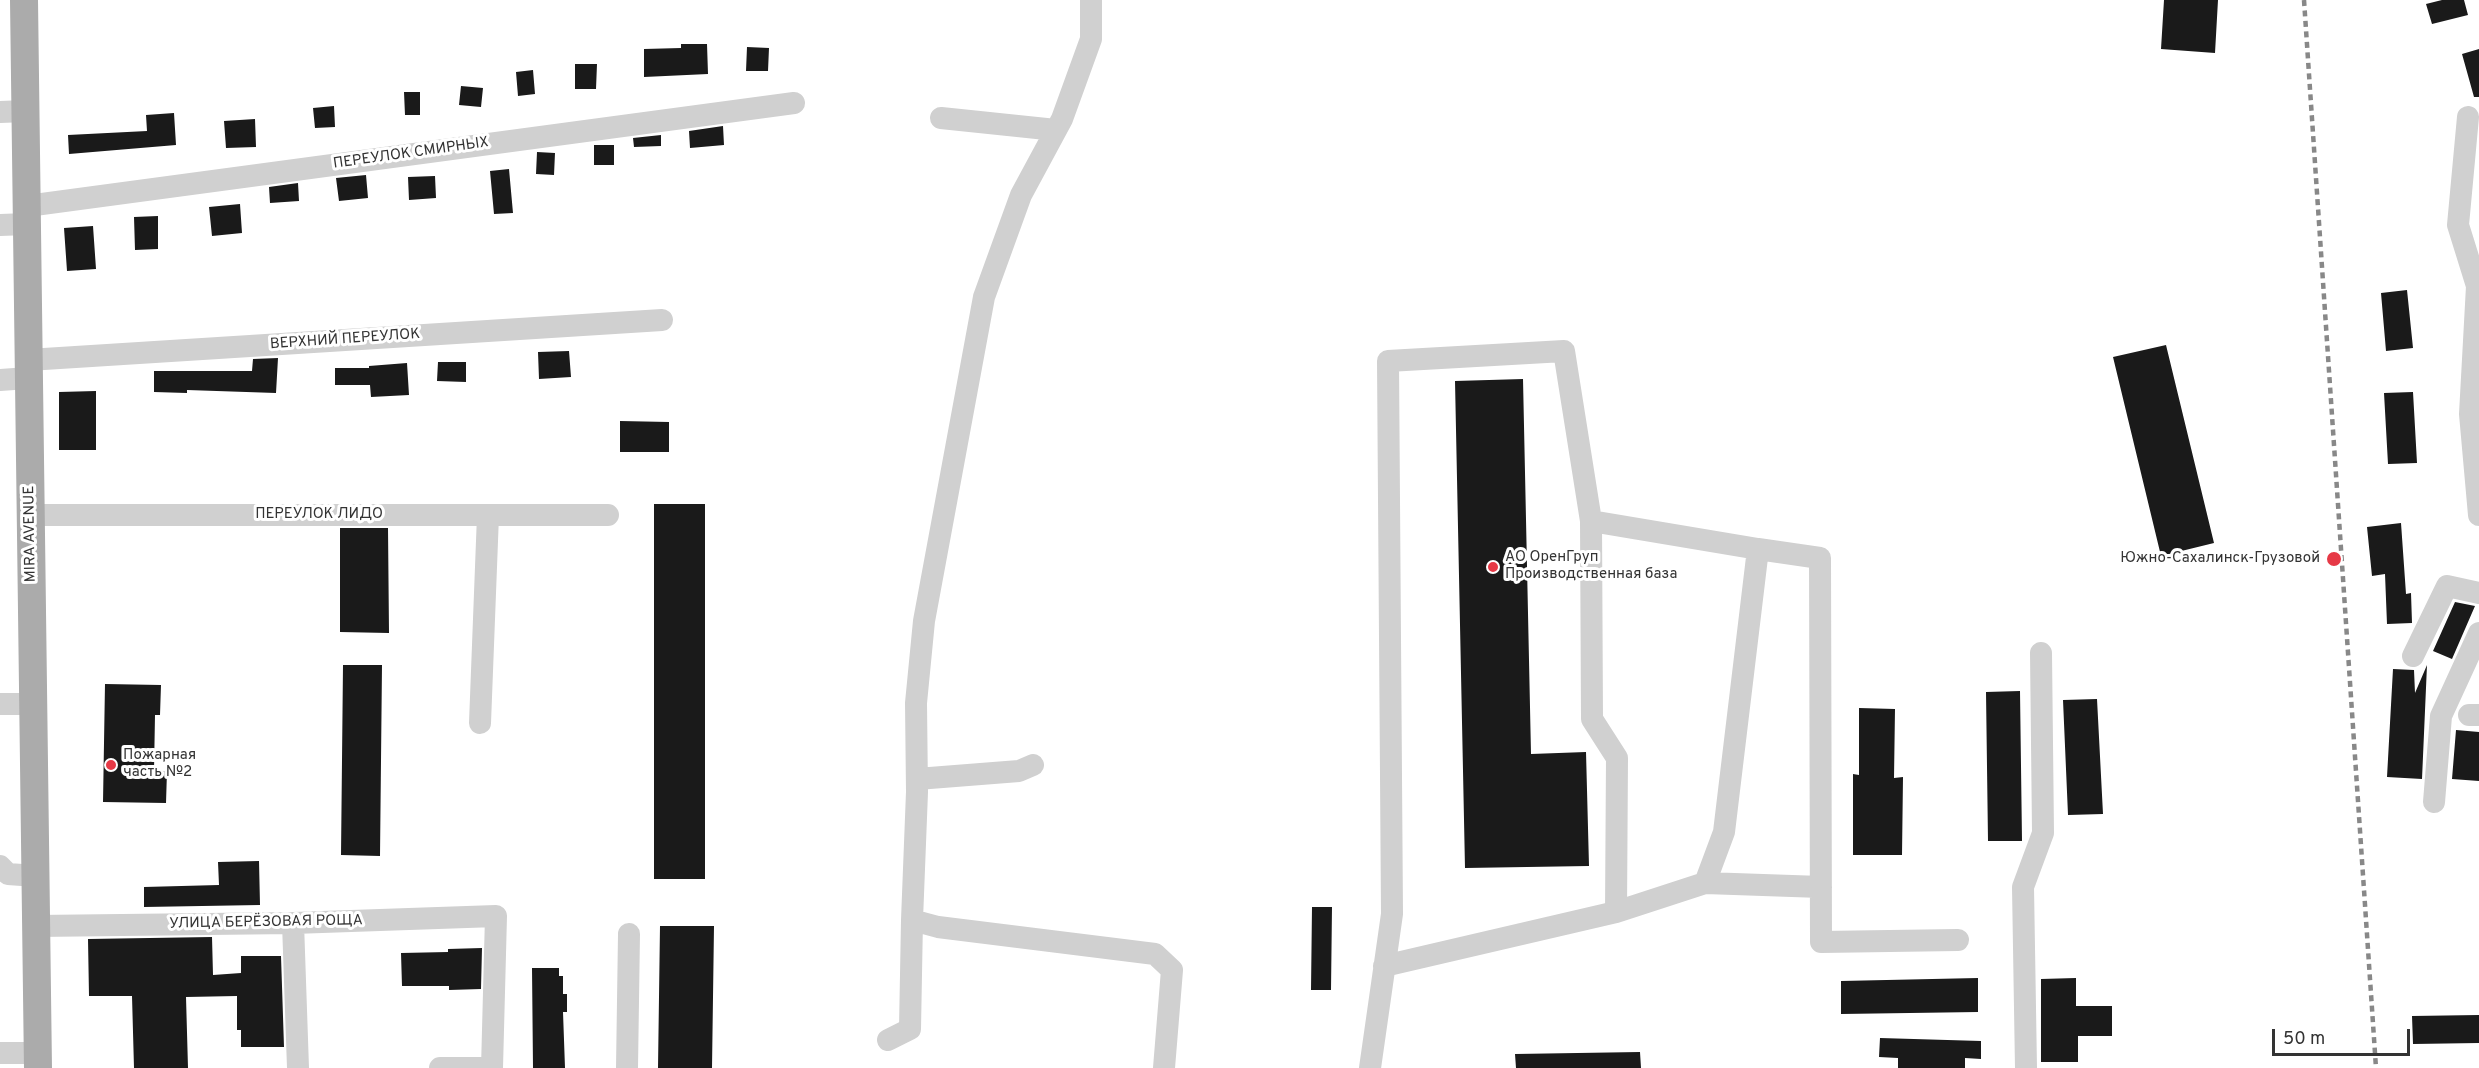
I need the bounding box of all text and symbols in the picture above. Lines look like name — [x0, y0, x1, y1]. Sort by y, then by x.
street label: ПЕРЕУЛОК СМИРНЫХ — [332, 134, 490, 174]
street label: ВЕРХНИЙ ПЕРЕУЛОК — [269, 326, 421, 354]
street label: MIRA AVENUE — [21, 486, 41, 582]
street label: ПЕРЕУЛОК ЛИДО — [255, 506, 383, 524]
place label: АО ОренГруп Производственная база — [1505, 549, 1677, 584]
place label: Южно-Сахалинск-Грузовой — [2120, 550, 2320, 568]
marker: Южно-Сахалинск-Грузовой — [2325, 550, 2343, 568]
marker: АО ОренГруп Производственная база — [1486, 560, 1500, 574]
place label: Пожарная часть №2 — [123, 747, 196, 782]
marker: Пожарная часть №2 — [104, 758, 118, 772]
street label: УЛИЦА БЕРЁЗОВАЯ РОЩА — [169, 912, 363, 934]
scale bar — [2275, 1017, 2413, 1055]
text: 50 m — [2283, 1028, 2325, 1051]

